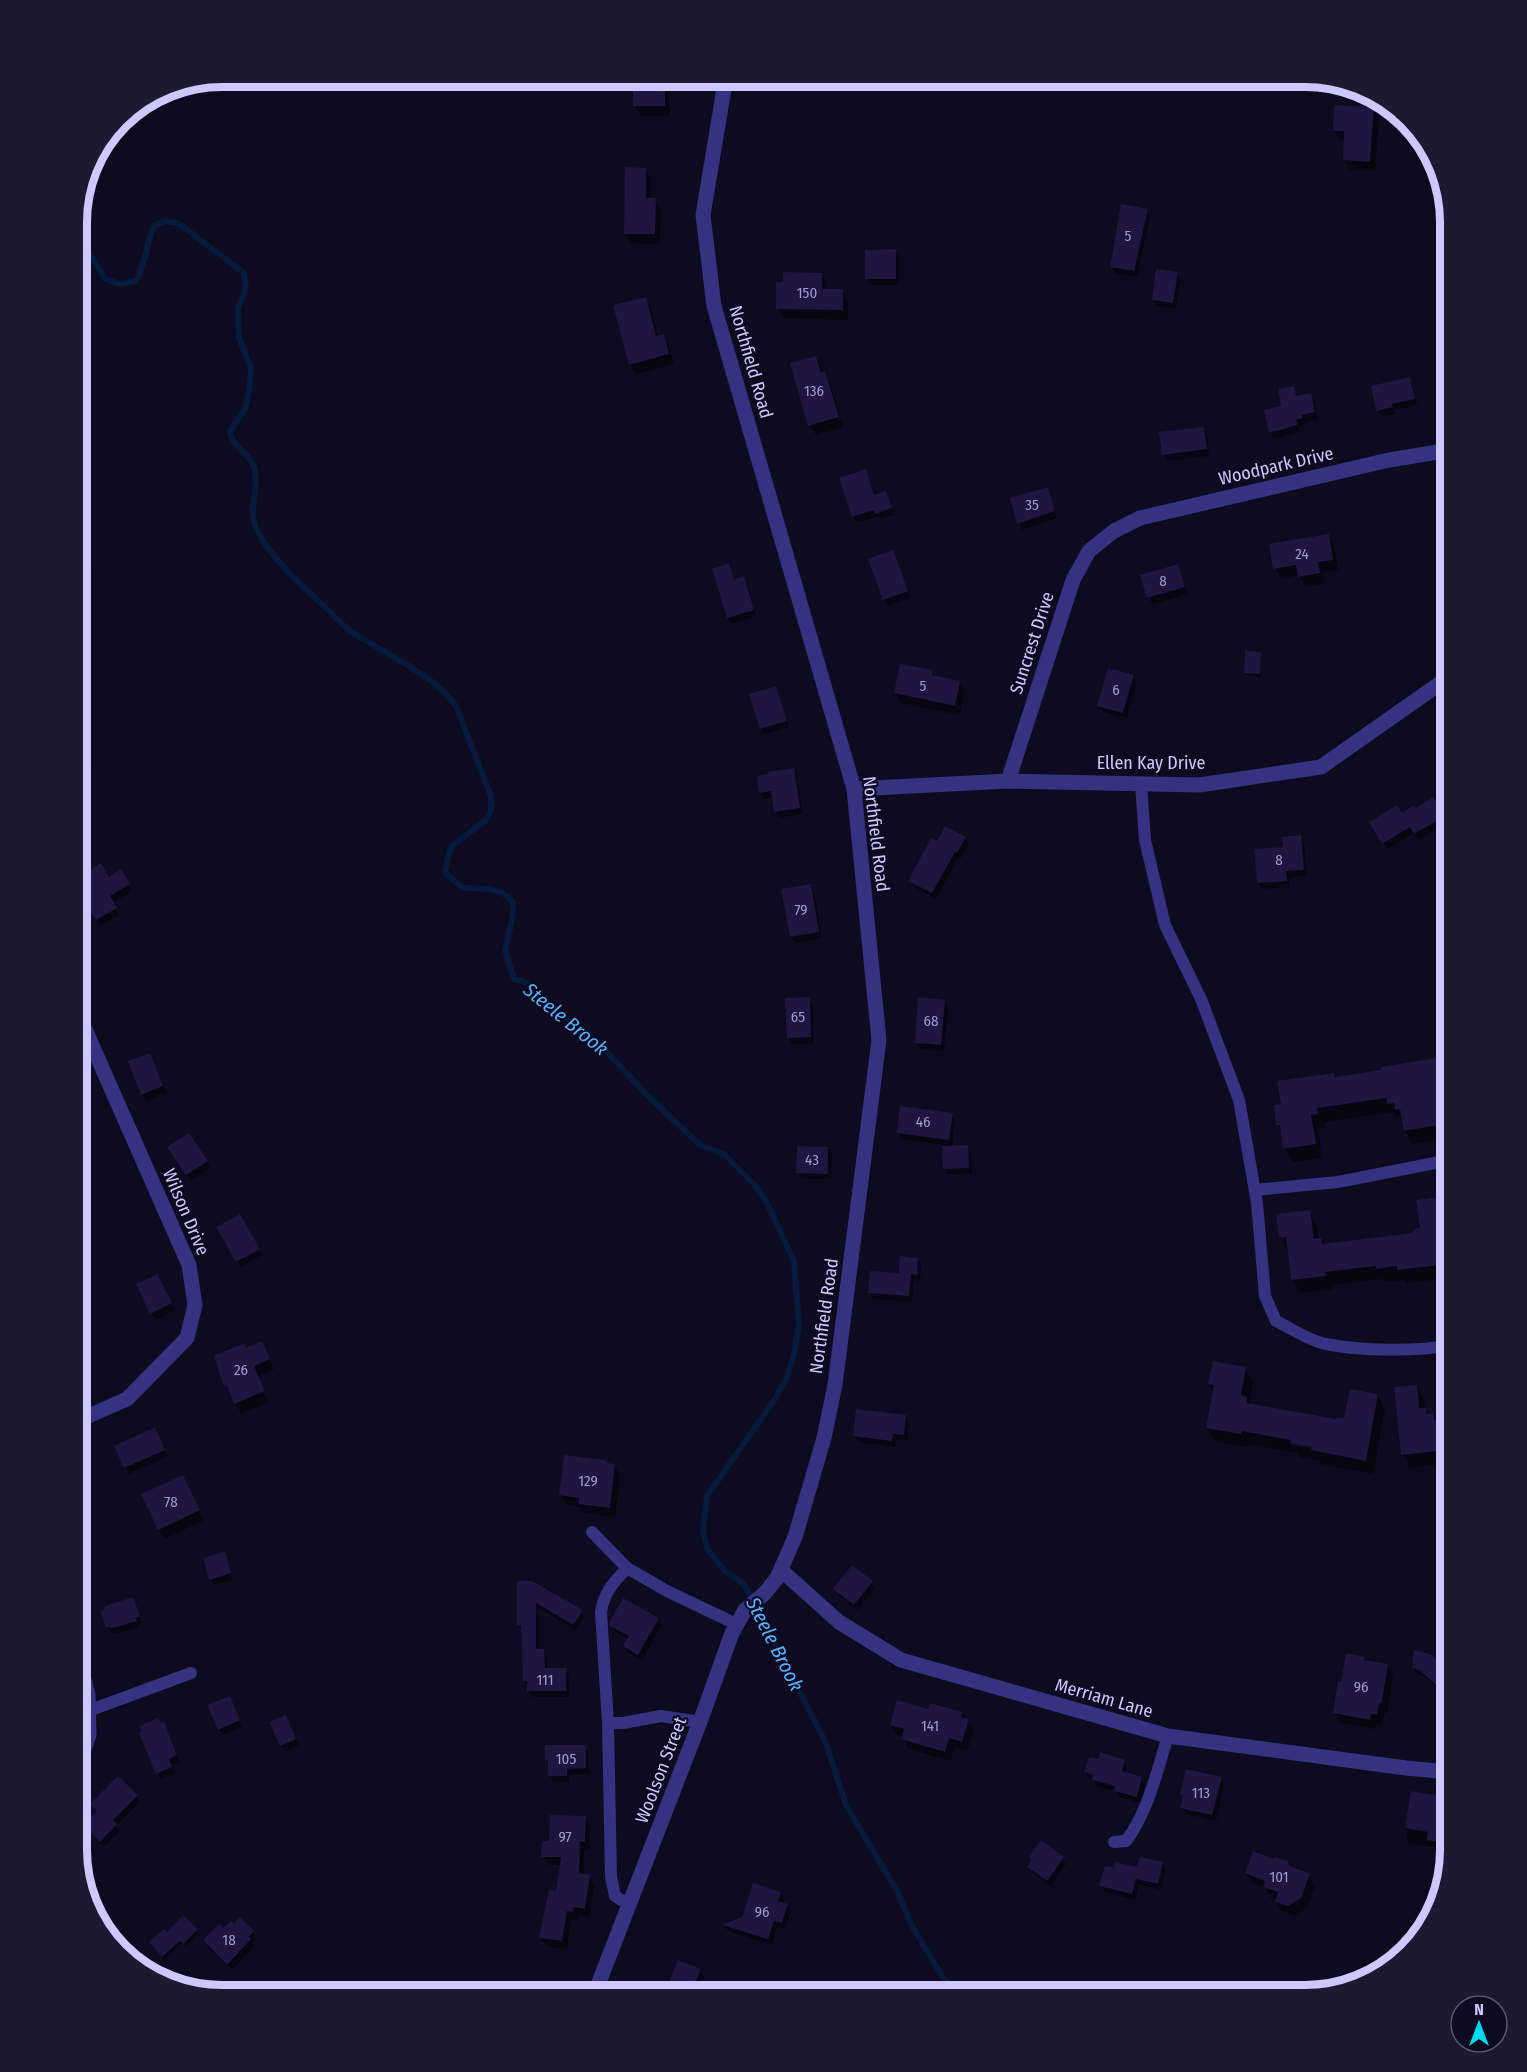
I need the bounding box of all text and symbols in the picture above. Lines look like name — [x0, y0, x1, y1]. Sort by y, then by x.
house number: 5 — [1125, 227, 1132, 245]
house number: 150 — [797, 284, 817, 302]
street label: Northfield Road — [724, 303, 778, 421]
house number: 136 — [804, 382, 824, 400]
street label: Woodpark Drive — [1216, 442, 1336, 490]
house number: 35 — [1025, 496, 1039, 514]
house number: 24 — [1295, 545, 1309, 563]
house number: 8 — [1159, 572, 1167, 590]
street label: Suncrest Drive — [1005, 589, 1059, 697]
house number: 5 — [920, 677, 927, 695]
house number: 6 — [1112, 681, 1120, 699]
street label: Ellen Kay Drive — [1097, 752, 1205, 774]
street label: Northfield Road — [858, 775, 894, 893]
house number: 8 — [1275, 851, 1283, 869]
house number: 79 — [794, 901, 808, 919]
water label: Steele Brook — [518, 977, 613, 1061]
house number: 65 — [791, 1008, 805, 1026]
house number: 68 — [924, 1012, 938, 1030]
house number: 46 — [916, 1113, 930, 1131]
house number: 43 — [805, 1151, 819, 1169]
street label: Wilson Drive — [158, 1165, 214, 1259]
street label: Northfield Road — [805, 1257, 843, 1375]
house number: 26 — [234, 1361, 248, 1379]
house number: 129 — [578, 1472, 598, 1490]
house number: 78 — [164, 1493, 178, 1511]
water label: Steele Brook — [741, 1592, 809, 1695]
house number: 111 — [536, 1671, 554, 1689]
street label: Merriam Lane — [1053, 1674, 1156, 1722]
house number: 96 — [1354, 1678, 1368, 1696]
street label: Woolson Street — [631, 1714, 691, 1826]
house number: 141 — [921, 1717, 939, 1735]
house number: 105 — [556, 1750, 576, 1768]
house number: 113 — [1192, 1784, 1210, 1802]
house number: 97 — [558, 1828, 572, 1846]
house number: 101 — [1269, 1868, 1289, 1886]
house number: 96 — [755, 1903, 769, 1921]
house number: 18 — [222, 1931, 236, 1949]
north arrow — [1449, 1994, 1509, 2054]
text: N — [1474, 2000, 1484, 2019]

